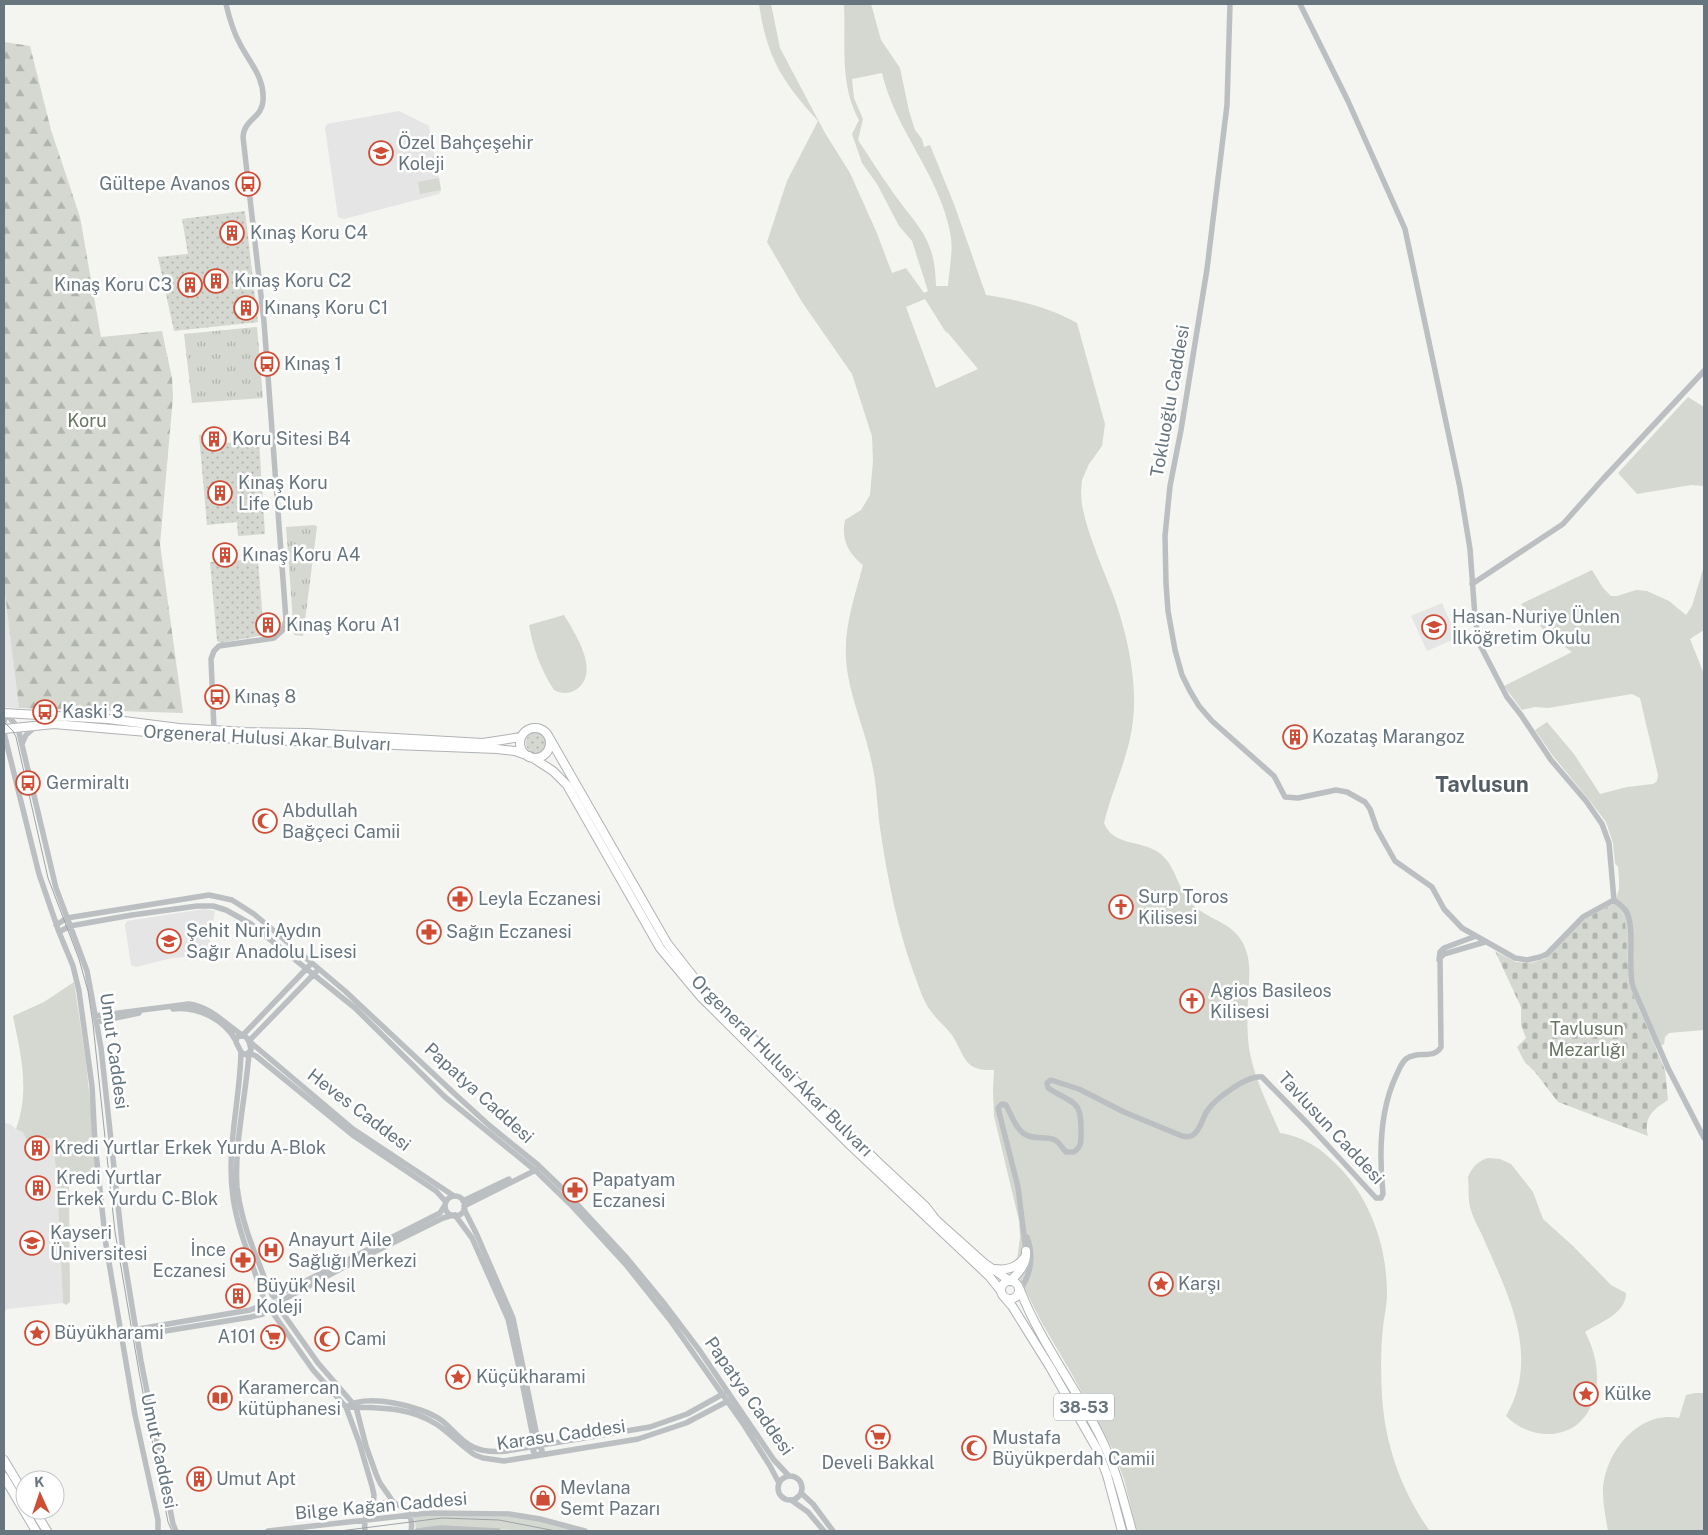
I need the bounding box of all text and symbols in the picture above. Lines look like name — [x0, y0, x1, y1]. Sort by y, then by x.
place label: Özel Bahçeşehir Koleji — [398, 131, 533, 174]
school or university icon: Özel Bahçeşehir Koleji — [368, 140, 394, 166]
bus stop icon: Gültepe Avanos — [235, 171, 261, 197]
place label: Gültepe Avanos — [99, 173, 230, 194]
building icon: Kınaş Koru C4 — [219, 220, 245, 246]
place label: Kınaş Koru C4 — [250, 222, 368, 243]
building icon: Kınaş Koru C2 — [203, 268, 229, 294]
place label: Kınaş Koru C2 — [234, 270, 351, 291]
building icon: Kınaş Koru C3 — [177, 272, 203, 298]
place label: Kınaş Koru C3 — [54, 274, 172, 295]
building icon: Kınanş Koru C1 — [233, 295, 259, 321]
place label: Kınanş Koru C1 — [264, 297, 388, 318]
street label: Tokluoğlu Caddesi — [1146, 323, 1193, 479]
bus stop icon: Kınaş 1 — [254, 351, 280, 377]
place label: Kınaş 1 — [284, 353, 342, 374]
park label: Koru — [67, 410, 107, 431]
building icon: Koru Sitesi B4 — [201, 426, 227, 452]
place label: Koru Sitesi B4 — [232, 428, 351, 449]
place label: Kınaş Koru Life Club — [238, 472, 328, 514]
building icon: Kınaş Koru Life Club — [207, 480, 233, 506]
building icon: Kınaş Koru A4 — [212, 542, 238, 568]
place label: Kınaş Koru A4 — [242, 544, 360, 565]
place label: Hasan-Nuriye Ünlen İlköğretim Okulu — [1452, 605, 1620, 648]
building icon: Kınaş Koru A1 — [255, 612, 281, 638]
place label: Kınaş Koru A1 — [286, 614, 400, 635]
school or university icon: Hasan-Nuriye Ünlen İlköğretim Okulu — [1421, 614, 1447, 640]
bus stop icon: Kınaş 8 — [204, 684, 230, 710]
place label: Kınaş 8 — [234, 686, 296, 707]
bus stop icon: Kaski 3 — [32, 699, 58, 725]
place label: Kaski 3 — [62, 701, 123, 722]
street label: Orgeneral Hulusi Akar Bulvarı — [143, 721, 391, 754]
building icon: Kozataş Marangoz — [1282, 724, 1308, 750]
place label: Kozataş Marangoz — [1312, 726, 1465, 747]
bus stop icon: Germiraltı — [15, 770, 41, 796]
district label: Tavlusun — [1435, 771, 1529, 797]
place label: Germiraltı — [46, 772, 129, 793]
place label: Abdullah Bağçeci Camii — [282, 800, 400, 842]
mosque icon: Abdullah Bağçeci Camii — [252, 808, 278, 834]
pharmacy icon: Leyla Eczanesi — [447, 886, 473, 912]
place label: Surp Toros Kilisesi — [1138, 886, 1228, 928]
place label: Leyla Eczanesi — [478, 888, 601, 909]
church icon: Surp Toros Kilisesi — [1108, 894, 1134, 920]
pharmacy icon: Sağın Eczanesi — [416, 919, 442, 945]
place label: Şehit Nuri Aydın Sağır Anadolu Lisesi — [186, 920, 357, 962]
place label: Sağın Eczanesi — [446, 921, 572, 942]
school or university icon: Şehit Nuri Aydın Sağır Anadolu Lisesi — [156, 928, 182, 954]
street label: Orgeneral Hulusi Akar Bulvarı — [687, 971, 877, 1161]
place label: Agios Basileos Kilisesi — [1210, 980, 1332, 1022]
church icon: Agios Basileos Kilisesi — [1179, 988, 1205, 1014]
street label: Umut Caddesi — [96, 991, 133, 1111]
park label: Tavlusun Mezarlığı — [1549, 1018, 1625, 1060]
street label: Papatya Caddesi — [420, 1038, 538, 1147]
street label: Heves Caddesi — [304, 1064, 415, 1155]
street label: Tavlusun Caddesi — [1274, 1067, 1389, 1188]
building icon: Kredi Yurtlar Erkek Yurdu A-Blok — [24, 1135, 50, 1161]
place label: Kredi Yurtlar Erkek Yurdu A-Blok — [54, 1137, 326, 1158]
place label: Kredi Yurtlar Erkek Yurdu C-Blok — [56, 1167, 218, 1209]
place label: Papatyam Eczanesi — [592, 1169, 675, 1211]
building icon: Kredi Yurtlar Erkek Yurdu C-Blok — [25, 1175, 51, 1201]
pharmacy icon: Papatyam Eczanesi — [562, 1177, 588, 1203]
place label: Kayseri Üniversitesi — [50, 1222, 148, 1264]
place label: Anayurt Aile Sağlığı Merkezi — [288, 1229, 417, 1271]
school or university icon: Kayseri Üniversitesi — [19, 1230, 45, 1256]
hospital icon: Anayurt Aile Sağlığı Merkezi — [258, 1237, 284, 1263]
place label: İnce Eczanesi — [153, 1238, 226, 1281]
pharmacy icon: İnce Eczanesi — [230, 1247, 256, 1273]
place icon: Karşı — [1148, 1271, 1174, 1297]
place label: Karşı — [1178, 1273, 1221, 1294]
place label: Büyük Nesil Koleji — [256, 1275, 356, 1317]
building icon: Büyük Nesil Koleji — [225, 1283, 251, 1309]
place icon: Büyükharami — [24, 1320, 50, 1346]
place label: Büyükharami — [54, 1322, 164, 1343]
supermarket icon: A101 — [260, 1324, 286, 1350]
place label: A101 — [218, 1326, 256, 1347]
mosque icon: Cami — [314, 1326, 340, 1352]
place label: Cami — [344, 1328, 386, 1349]
street label: Papatya Caddesi — [701, 1333, 798, 1459]
place icon: Küçükharami — [445, 1364, 471, 1390]
place label: Küçükharami — [476, 1366, 586, 1387]
place label: Karamercan kütüphanesi — [238, 1377, 341, 1419]
place icon: Külke — [1573, 1381, 1599, 1407]
place label: Külke — [1604, 1383, 1652, 1404]
library icon: Karamercan kütüphanesi — [207, 1385, 233, 1411]
street label: Umut Caddesi — [137, 1391, 182, 1510]
road number: 38-53 — [1054, 1394, 1114, 1420]
street label: Karasu Caddesi — [495, 1415, 627, 1454]
supermarket icon: Develi Bakkal — [865, 1424, 891, 1450]
place label: Mustafa Büyükperdah Camii — [992, 1427, 1155, 1469]
mosque icon: Mustafa Büyükperdah Camii — [961, 1435, 987, 1461]
place label: Develi Bakkal — [821, 1452, 935, 1473]
building icon: Umut Apt — [186, 1466, 212, 1492]
place label: Umut Apt — [216, 1468, 296, 1489]
north arrow — [15, 1470, 65, 1520]
text: K — [34, 1474, 45, 1490]
place label: Mevlana Semt Pazarı — [560, 1477, 660, 1519]
shop icon: Mevlana Semt Pazarı — [530, 1485, 556, 1511]
street label: Bilge Kağan Caddesi — [294, 1488, 468, 1523]

